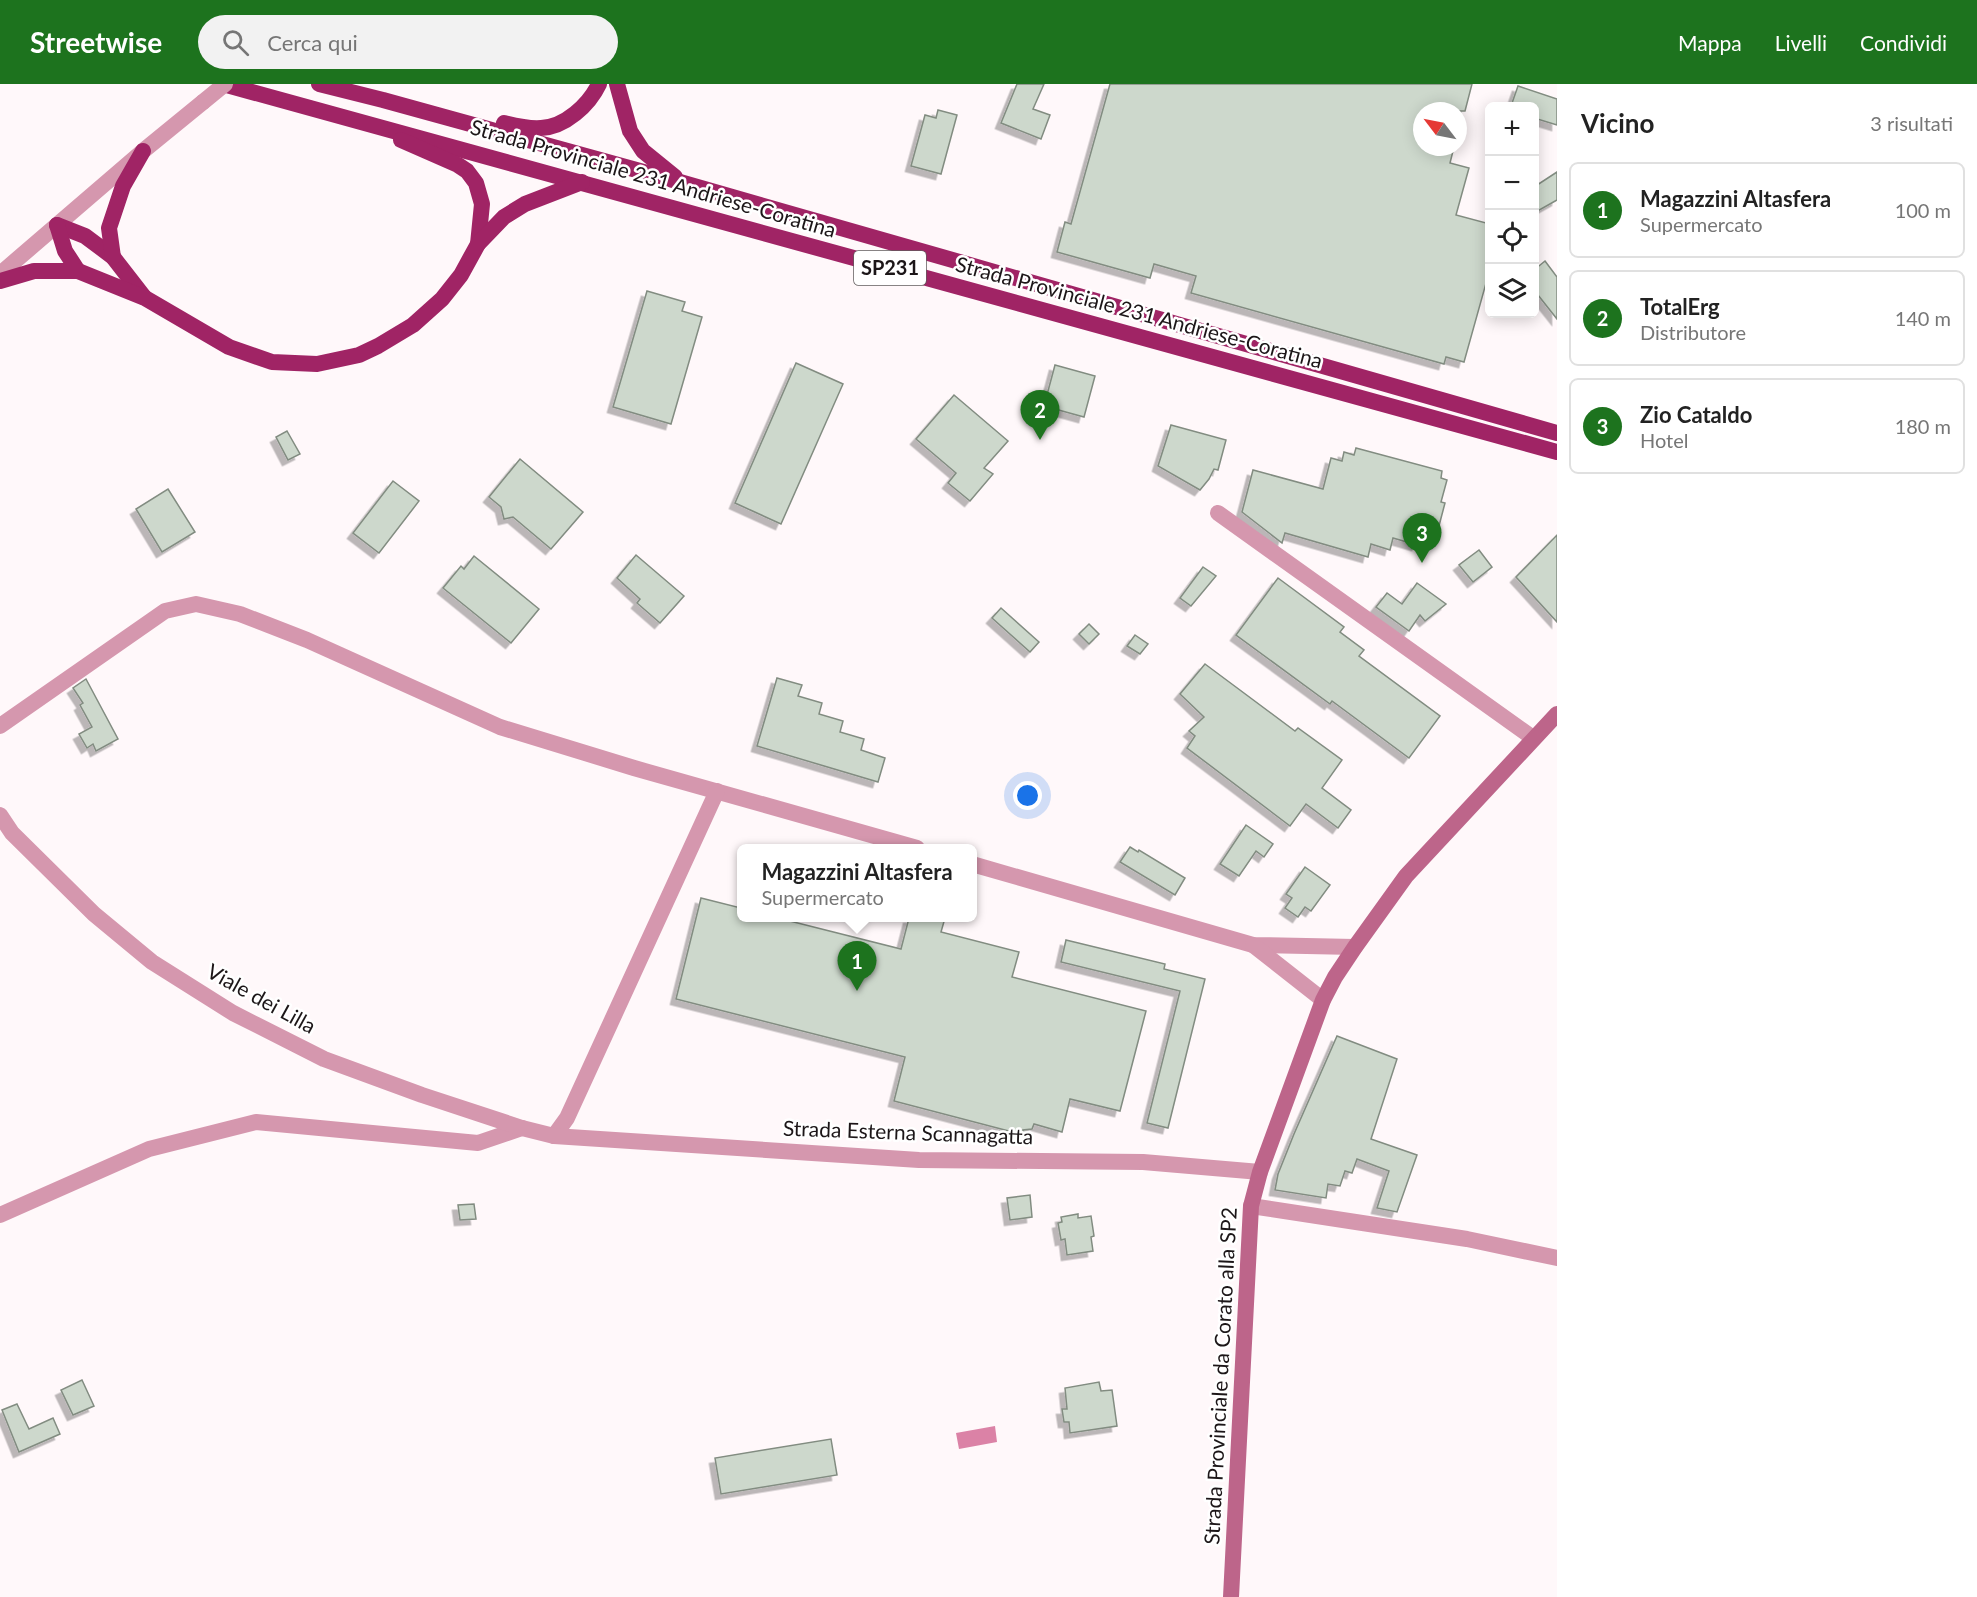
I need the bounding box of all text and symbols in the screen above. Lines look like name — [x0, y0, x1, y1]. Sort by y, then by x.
search box — [198, 15, 618, 69]
text: Streetwise — [30, 25, 162, 59]
icon: search — [219, 26, 252, 59]
text: Cerca qui — [267, 29, 358, 56]
text: Mappa — [1678, 30, 1742, 55]
text: Livelli — [1775, 30, 1827, 55]
text: Condividi — [1860, 30, 1947, 55]
north arrow — [1413, 102, 1467, 156]
map controls — [1485, 102, 1539, 318]
button: + — [1485, 102, 1539, 156]
text: Vicino — [1581, 107, 1654, 139]
text: 3 risultati — [1870, 111, 1953, 135]
street label: Strada Provinciale 231 Andriese-Coratina — [468, 113, 839, 242]
button: − — [1485, 156, 1539, 210]
text: Magazzini Altasfera — [1640, 185, 1831, 212]
text: 1 — [1597, 198, 1608, 222]
text: 100 m — [1895, 198, 1951, 222]
button: locate — [1485, 210, 1539, 264]
text: Supermercato — [1640, 212, 1763, 236]
street label: Strada Provinciale 231 Andriese-Coratina — [953, 250, 1326, 373]
road number: SP231 — [854, 251, 926, 285]
button: layers — [1485, 264, 1539, 318]
text: TotalErg — [1640, 293, 1720, 320]
text: 2 — [1597, 306, 1608, 330]
text: 140 m — [1895, 306, 1951, 330]
text: Distributore — [1640, 320, 1746, 344]
pin: 2 — [1020, 390, 1060, 440]
text: Zio Cataldo — [1640, 401, 1752, 428]
text: 3 — [1597, 414, 1608, 438]
text: 180 m — [1895, 414, 1951, 438]
text: Hotel — [1640, 428, 1689, 452]
pin: 3 — [1402, 514, 1442, 563]
your location — [1013, 781, 1042, 810]
popup — [737, 844, 977, 922]
text: Magazzini Altasfera — [761, 858, 953, 885]
text: Supermercato — [761, 885, 884, 909]
pin: 1 — [838, 942, 876, 991]
street label: Viale dei Lilla — [203, 958, 321, 1038]
street label: Strada Esterna Scannagatta — [782, 1115, 1034, 1148]
street label: Strada Provinciale da Corato alla SP2 — [1198, 1207, 1241, 1545]

